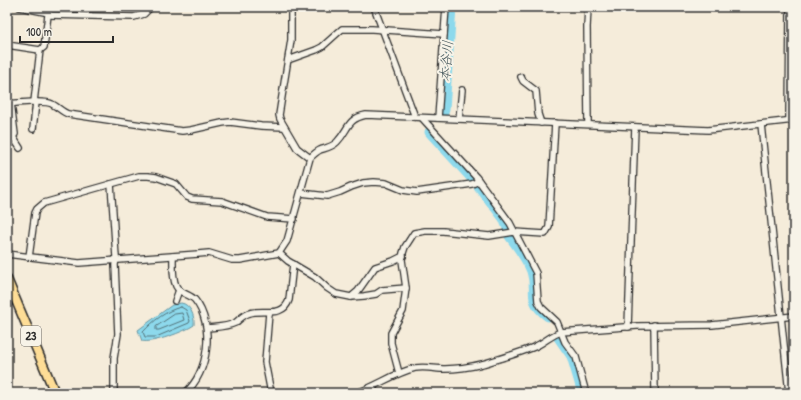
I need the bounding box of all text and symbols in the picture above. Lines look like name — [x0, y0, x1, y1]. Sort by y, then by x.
scale bar — [20, 18, 113, 44]
text: 100 m — [26, 23, 52, 40]
water label: 本谷川 — [434, 39, 457, 83]
road number: 23 — [21, 326, 41, 346]

